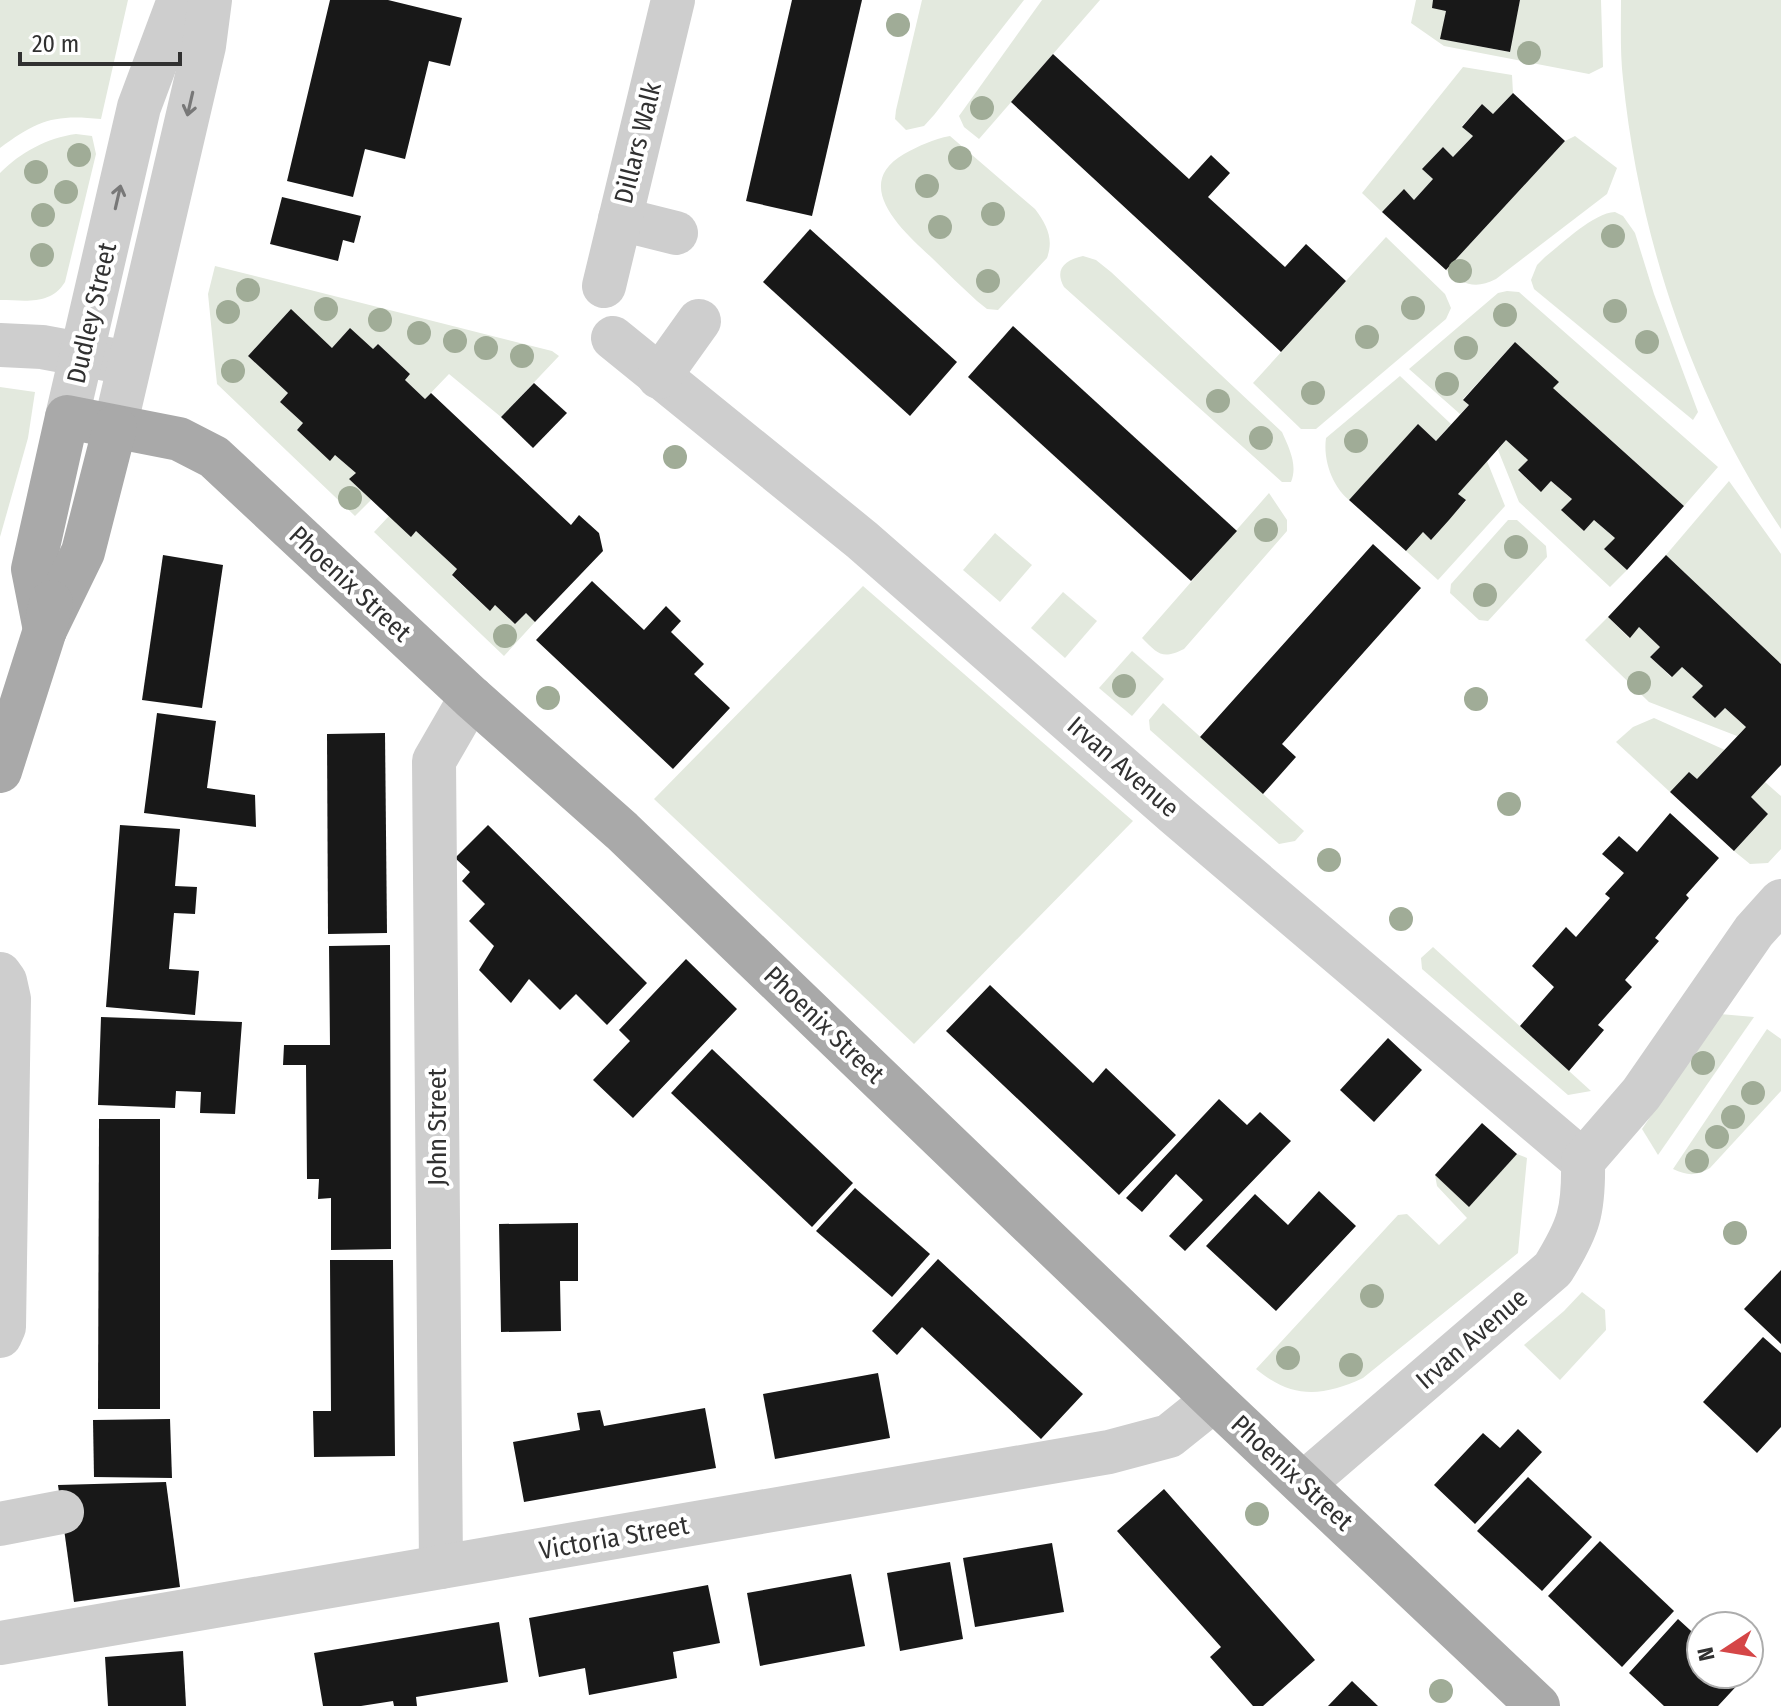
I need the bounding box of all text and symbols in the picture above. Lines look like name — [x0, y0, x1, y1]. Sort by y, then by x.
scale bar — [20, 16, 180, 66]
text: 20 m — [32, 30, 79, 58]
street label: Dillars Walk — [608, 78, 668, 207]
one-way arrow — [182, 91, 197, 116]
one-way arrow — [112, 185, 127, 211]
street label: Dudley Street — [61, 239, 123, 387]
street label: Phoenix Street — [283, 520, 418, 649]
street label: Irvan Avenue — [1061, 710, 1185, 824]
street label: Phoenix Street — [757, 960, 891, 1090]
street label: John Street — [422, 1067, 453, 1186]
street label: Irvan Avenue — [1410, 1282, 1534, 1396]
street label: Phoenix Street — [1225, 1409, 1360, 1538]
street label: Victoria Street — [537, 1510, 692, 1566]
north arrow — [1685, 1610, 1765, 1690]
text: N — [1691, 1645, 1721, 1663]

